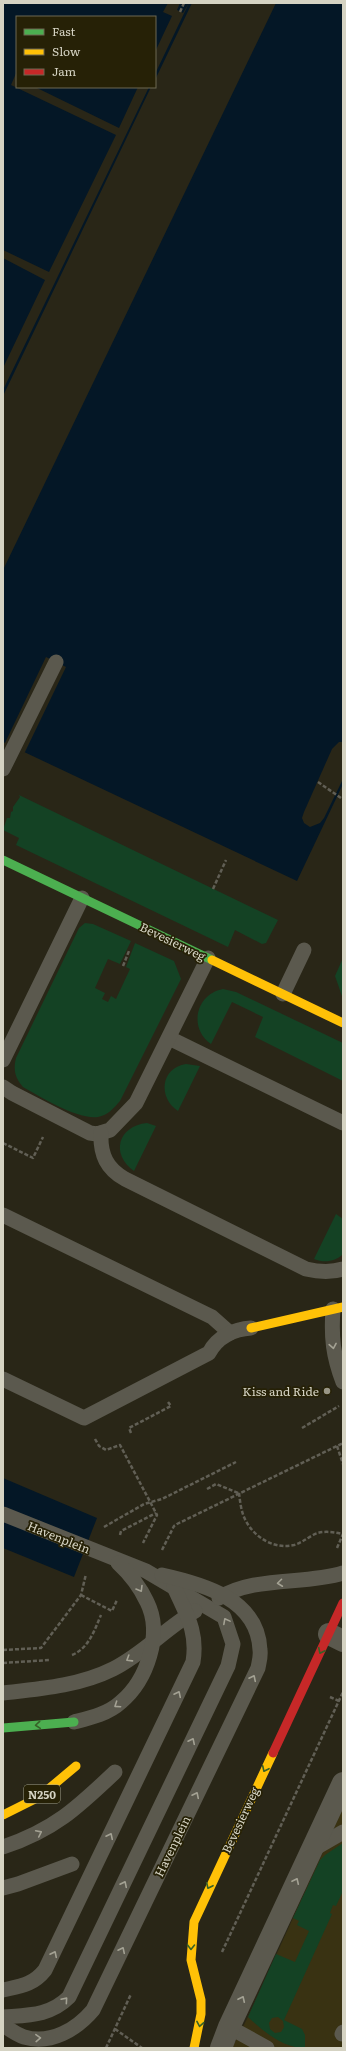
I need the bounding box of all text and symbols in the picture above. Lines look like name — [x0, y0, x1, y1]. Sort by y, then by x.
legend — [16, 16, 156, 88]
text: Fast — [52, 22, 76, 40]
text: Slow — [52, 42, 81, 60]
text: Jam — [52, 62, 77, 80]
street label: Bevesierweg — [137, 917, 209, 965]
one-way arrow — [328, 1343, 337, 1349]
place label: Kiss and Ride — [243, 1382, 319, 1400]
marker: Kiss and Ride — [322, 1386, 332, 1396]
street label: Havenplein — [25, 1516, 93, 1558]
one-way arrow — [276, 1578, 283, 1587]
one-way arrow — [135, 1585, 142, 1592]
one-way arrow — [223, 1618, 230, 1625]
one-way arrow — [318, 1647, 326, 1655]
one-way arrow — [126, 1654, 133, 1661]
one-way arrow — [248, 1675, 256, 1683]
one-way arrow — [173, 1690, 181, 1698]
one-way arrow — [114, 1700, 121, 1707]
one-way arrow — [35, 1721, 41, 1730]
one-way arrow — [187, 1738, 195, 1745]
one-way arrow — [262, 1764, 270, 1772]
street label: Bevesierweg — [217, 1784, 263, 1856]
road number: N250 — [24, 1785, 60, 1803]
one-way arrow — [192, 1792, 199, 1800]
street label: Havenplein — [149, 1812, 195, 1880]
one-way arrow — [35, 1830, 42, 1838]
one-way arrow — [105, 1833, 113, 1841]
one-way arrow — [291, 1878, 299, 1886]
one-way arrow — [119, 1880, 127, 1888]
one-way arrow — [206, 1882, 214, 1889]
one-way arrow — [187, 1944, 195, 1950]
one-way arrow — [117, 1947, 125, 1955]
one-way arrow — [49, 1950, 57, 1958]
one-way arrow — [237, 1996, 245, 2004]
one-way arrow — [61, 1997, 68, 2004]
one-way arrow — [196, 2021, 204, 2027]
one-way arrow — [36, 2034, 42, 2042]

